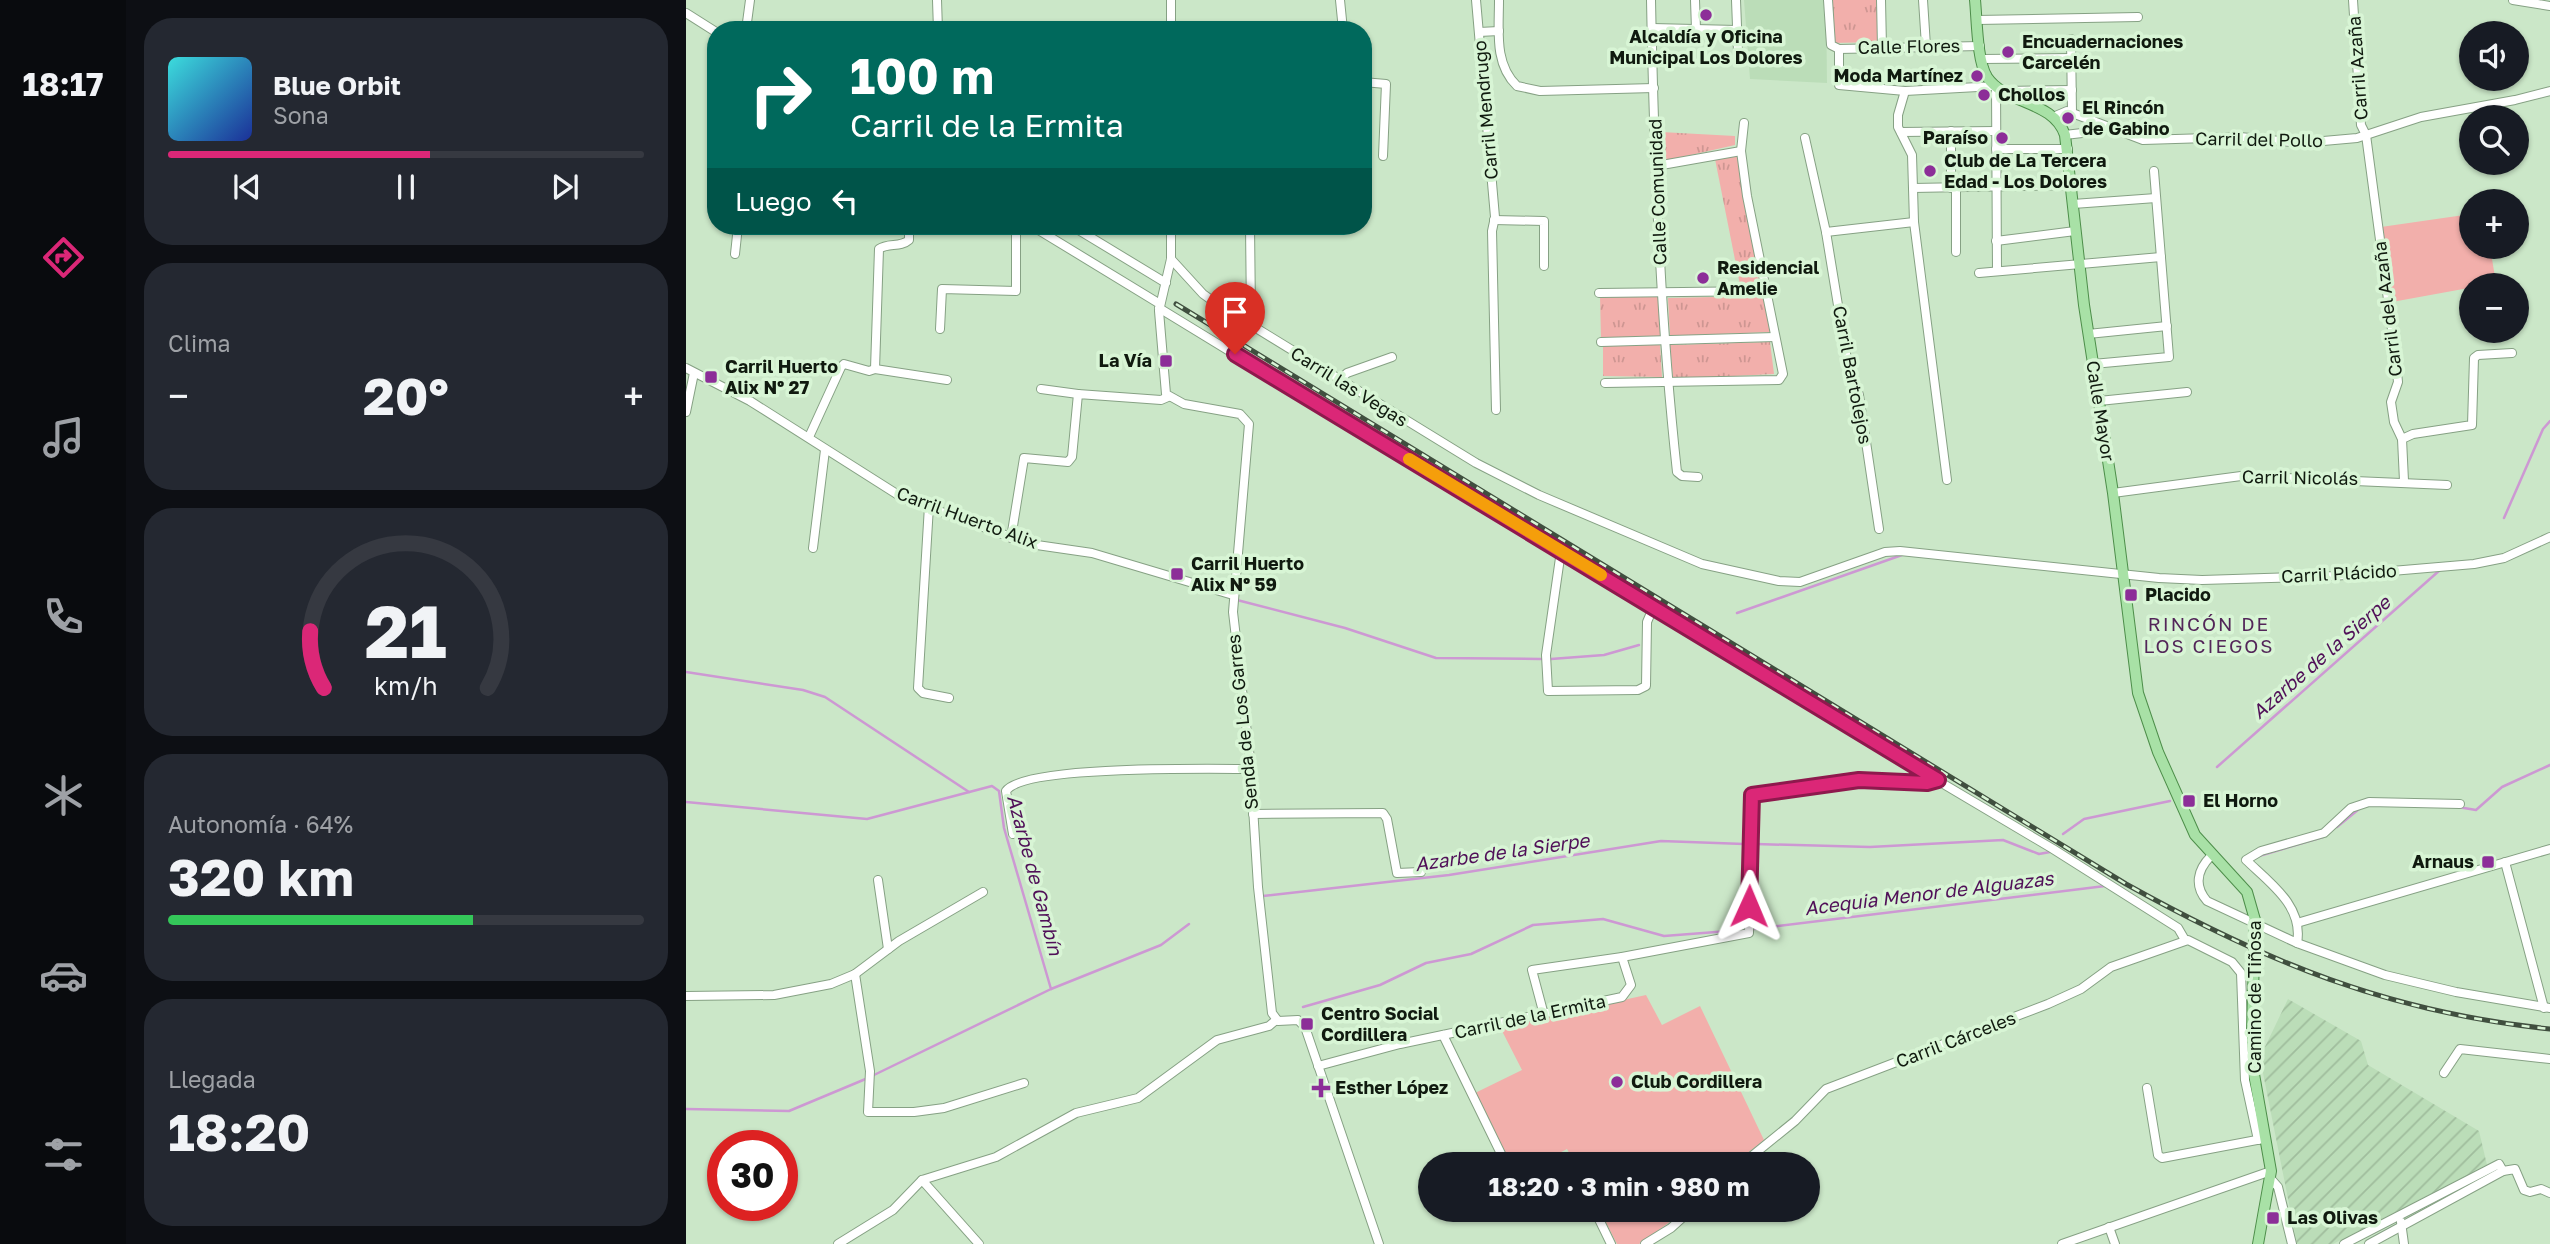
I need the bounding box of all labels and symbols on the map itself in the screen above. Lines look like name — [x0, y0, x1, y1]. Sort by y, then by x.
marker: Alcaldía y Oficina Municipal Los Dolores — [1698, 7, 1714, 23]
street label: Carril Azaña — [2342, 15, 2372, 121]
place label: Alcaldía y Oficina Municipal Los Dolores — [1609, 25, 1803, 68]
place label: Encuadernaciones Carcelén — [2022, 30, 2183, 73]
street label: Calle Flores — [1857, 34, 1960, 58]
street label: Carril Mendrugo — [1468, 40, 1502, 180]
marker: Encuadernaciones Carcelén — [2000, 44, 2016, 60]
place label: Moda Martínez — [1834, 64, 1963, 86]
marker: Moda Martínez — [1969, 68, 1985, 84]
place label: Chollos — [1998, 83, 2065, 105]
marker: Chollos — [1976, 87, 1992, 103]
place label: El Rincón de Gabino — [2082, 96, 2170, 139]
marker: El Rincón de Gabino — [2060, 110, 2076, 126]
street label: Calle Comunidad — [1643, 118, 1671, 266]
place label: Paraíso — [1923, 126, 1988, 148]
street label: Carril del Pollo — [2195, 127, 2323, 151]
marker: Paraíso — [1994, 130, 2010, 146]
place label: Club de La Tercera Edad - Los Dolores — [1944, 149, 2107, 192]
marker: Club de La Tercera Edad - Los Dolores — [1922, 163, 1938, 179]
street label: Carril del Azaña — [2368, 240, 2406, 378]
place label: Residencial Amelie — [1717, 256, 1819, 299]
marker: Residencial Amelie — [1695, 270, 1711, 286]
pin — [1205, 282, 1265, 354]
street label: Carril Bartolejos — [1829, 304, 1877, 446]
street label: Carril las Vegas — [1287, 341, 1412, 431]
place label: La Vía — [1098, 349, 1152, 371]
marker: La Vía — [1158, 353, 1174, 369]
place label: Carril Huerto Alix Nº 27 — [725, 355, 838, 398]
street label: Calle Mayor — [2082, 359, 2120, 463]
marker: Carril Huerto Alix Nº 27 — [703, 369, 719, 385]
street label: Carril Nicolás — [2242, 465, 2358, 489]
street label: Carril Huerto Alix — [894, 481, 1041, 553]
place label: Carril Huerto Alix Nº 59 — [1191, 552, 1304, 595]
street label: Carril Plácido — [2281, 559, 2397, 587]
marker: Carril Huerto Alix Nº 59 — [1169, 566, 1185, 582]
place label: Placido — [2145, 583, 2211, 605]
marker: Placido — [2123, 587, 2139, 603]
water label: Azarbe de la Sierpe — [2247, 589, 2396, 723]
district label: RINCÓN DE LOS CIEGOS — [2143, 612, 2275, 657]
street label: Senda de Los Garres — [1222, 633, 1262, 811]
place label: El Horno — [2203, 789, 2278, 811]
water label: Azarbe de Gambín — [1003, 792, 1068, 959]
marker: El Horno — [2181, 793, 2197, 809]
water label: Azarbe de la Sierpe — [1413, 828, 1592, 875]
place label: Arnaus — [2412, 850, 2474, 872]
marker: Arnaus — [2480, 854, 2496, 870]
water label: Acequia Menor de Alguazas — [1803, 866, 2056, 919]
position arrow — [1712, 869, 1786, 943]
street label: Camino de Tiñosa — [2243, 920, 2265, 1074]
street label: Carril de la Ermita — [1452, 989, 1607, 1043]
place label: Centro Social Cordillera — [1321, 1002, 1439, 1045]
street label: Carril Cárceles — [1893, 1006, 2019, 1072]
marker: Centro Social Cordillera — [1299, 1016, 1315, 1032]
place label: Club Cordillera — [1631, 1070, 1762, 1092]
marker: Club Cordillera — [1609, 1074, 1625, 1090]
place label: Esther López — [1335, 1076, 1448, 1098]
marker: Esther López — [1313, 1080, 1329, 1096]
speed limit sign: 30 — [707, 1130, 798, 1221]
place label: Las Olivas — [2287, 1206, 2378, 1228]
marker: Las Olivas — [2265, 1210, 2281, 1226]

